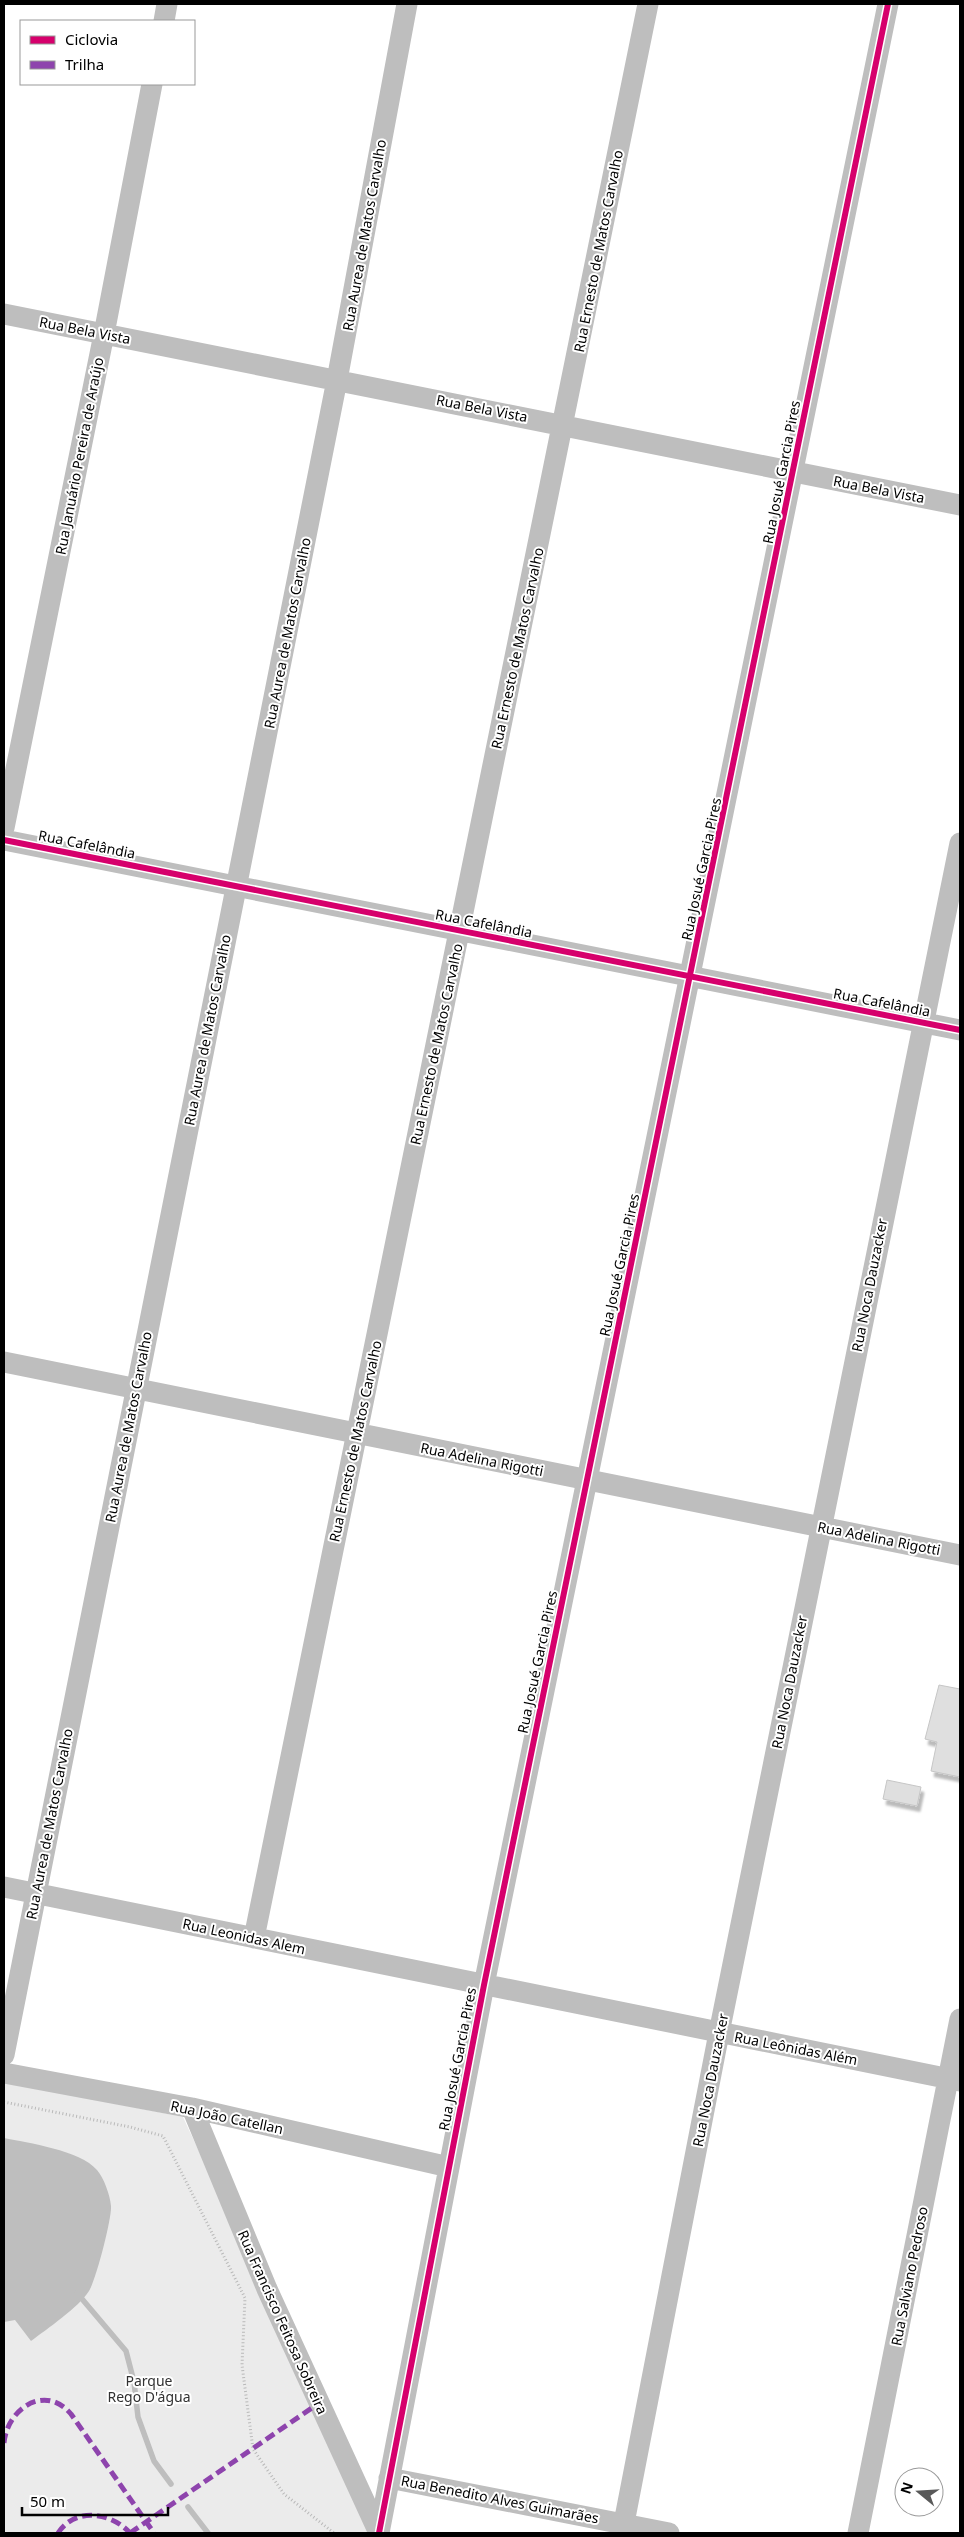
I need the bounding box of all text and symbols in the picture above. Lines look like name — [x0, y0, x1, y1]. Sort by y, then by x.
legend — [20, 20, 195, 85]
text: Ciclovia — [65, 29, 118, 49]
text: Trilha — [65, 54, 104, 74]
street label: Rua Aurea de Matos Carvalho — [338, 138, 390, 332]
street label: Rua Ernesto de Matos Carvalho — [569, 148, 627, 354]
street label: Rua Bela Vista — [38, 312, 132, 348]
street label: Rua Januário Pereira de Araújo — [51, 356, 107, 556]
street label: Rua Bela Vista — [435, 390, 529, 426]
street label: Rua Josué Garcia Pires — [758, 398, 804, 545]
street label: Rua Bela Vista — [832, 471, 926, 507]
street label: Rua Aurea de Matos Carvalho — [259, 536, 315, 730]
street label: Rua Ernesto de Matos Carvalho — [486, 545, 548, 751]
street label: Rua Josué Garcia Pires — [677, 796, 725, 942]
street label: Rua Cafelândia — [37, 825, 137, 863]
street label: Rua Cafelândia — [434, 904, 534, 942]
street label: Rua Aurea de Matos Carvalho — [179, 933, 235, 1127]
street label: Rua Ernesto de Matos Carvalho — [405, 941, 467, 1147]
street label: Rua Cafelândia — [832, 983, 932, 1021]
street label: Rua Josué Garcia Pires — [595, 1192, 643, 1338]
street label: Rua Noca Dauzacker — [847, 1217, 891, 1353]
street label: Rua Aurea de Matos Carvalho — [100, 1330, 156, 1524]
street label: Rua Ernesto de Matos Carvalho — [324, 1338, 386, 1544]
street label: Rua Adelina Rigotti — [419, 1438, 545, 1480]
street label: Rua Adelina Rigotti — [816, 1517, 942, 1559]
street label: Rua Josué Garcia Pires — [513, 1589, 561, 1735]
street label: Rua Noca Dauzacker — [767, 1614, 811, 1750]
street label: Rua Aurea de Matos Carvalho — [21, 1727, 77, 1921]
street label: Rua Leonidas Alem — [181, 1914, 307, 1958]
street label: Rua Josué Garcia Pires — [434, 1985, 480, 2132]
street label: Rua Noca Dauzacker — [688, 2012, 732, 2148]
street label: Rua Leônidas Além — [733, 2027, 859, 2069]
street label: Rua João Catellan — [169, 2096, 285, 2138]
street label: Rua Salviano Pedroso — [886, 2205, 932, 2347]
street label: Rua Francisco Feitosa Sobreira — [234, 2227, 332, 2417]
park label: Parque Rego D'água — [107, 2371, 191, 2406]
north arrow — [894, 2467, 944, 2517]
street label: Rua Benedito Alves Guimarães — [400, 2470, 601, 2528]
text: N — [895, 2479, 917, 2496]
scale bar — [22, 2484, 169, 2516]
text: 50 m — [30, 2491, 65, 2511]

